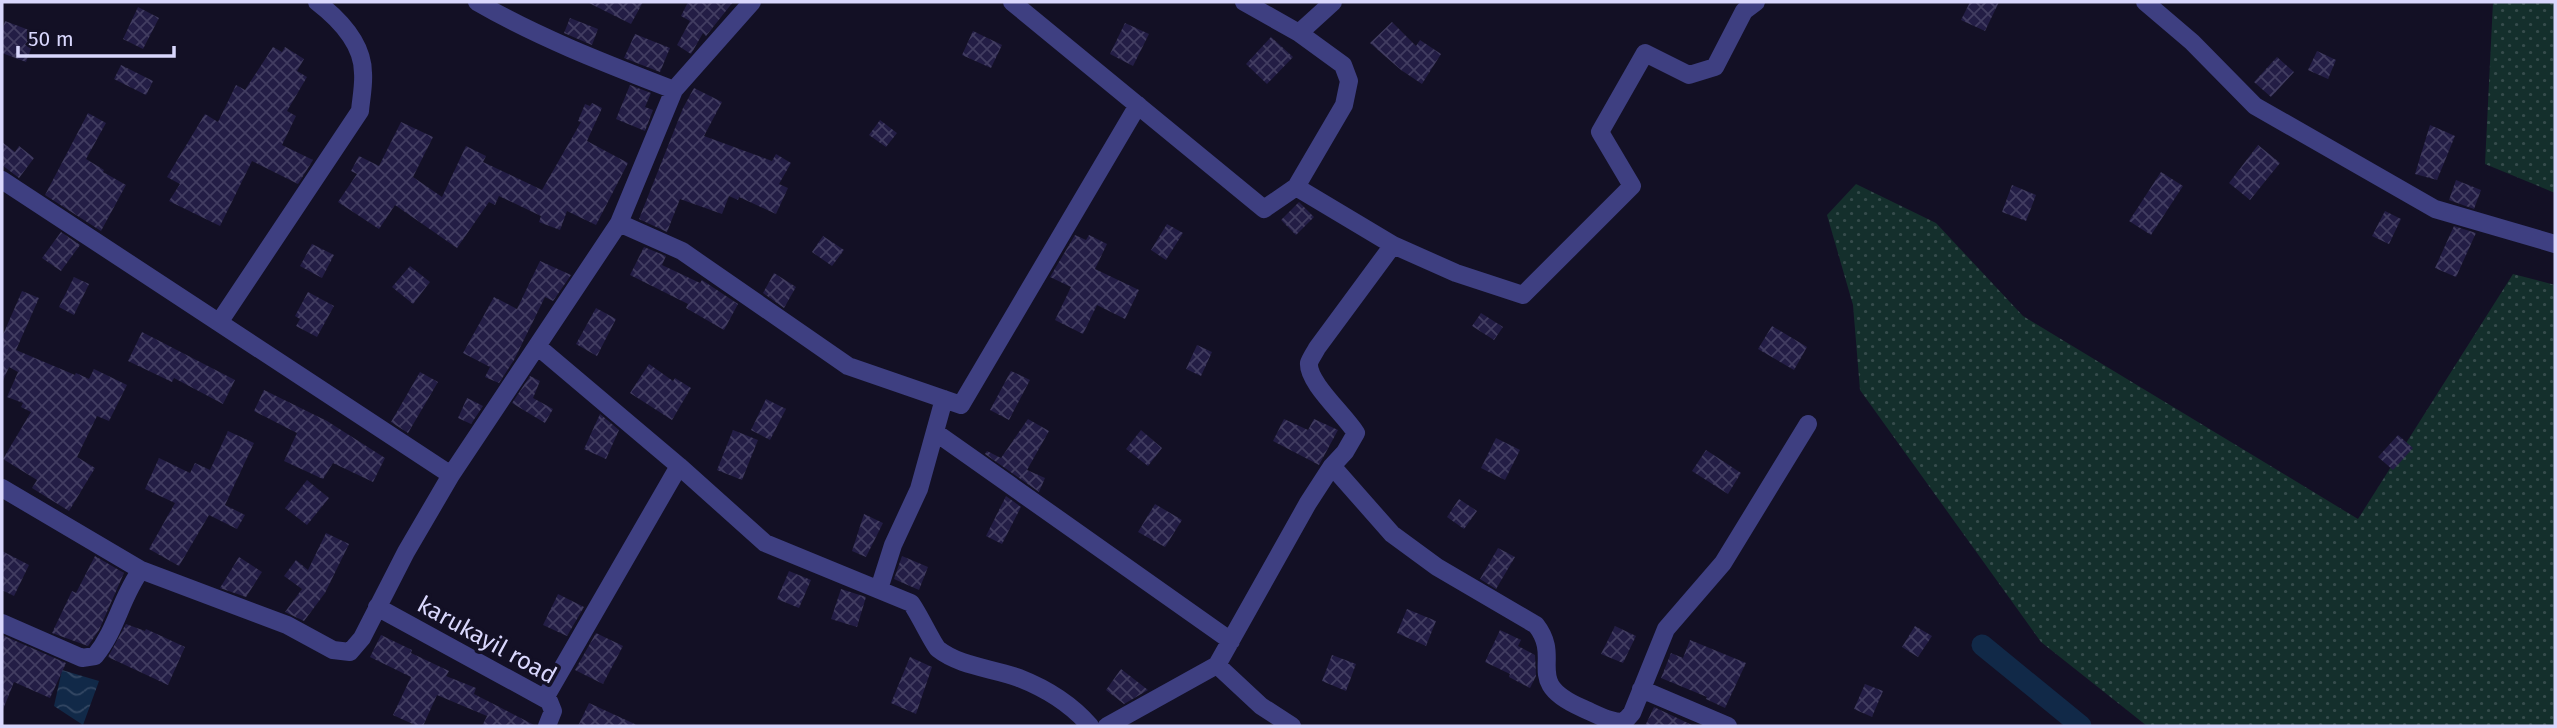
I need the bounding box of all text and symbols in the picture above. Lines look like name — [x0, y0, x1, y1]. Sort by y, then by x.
scale bar — [18, 14, 173, 58]
text: 50 m — [28, 26, 74, 52]
street label: karukayil road — [413, 590, 561, 690]

